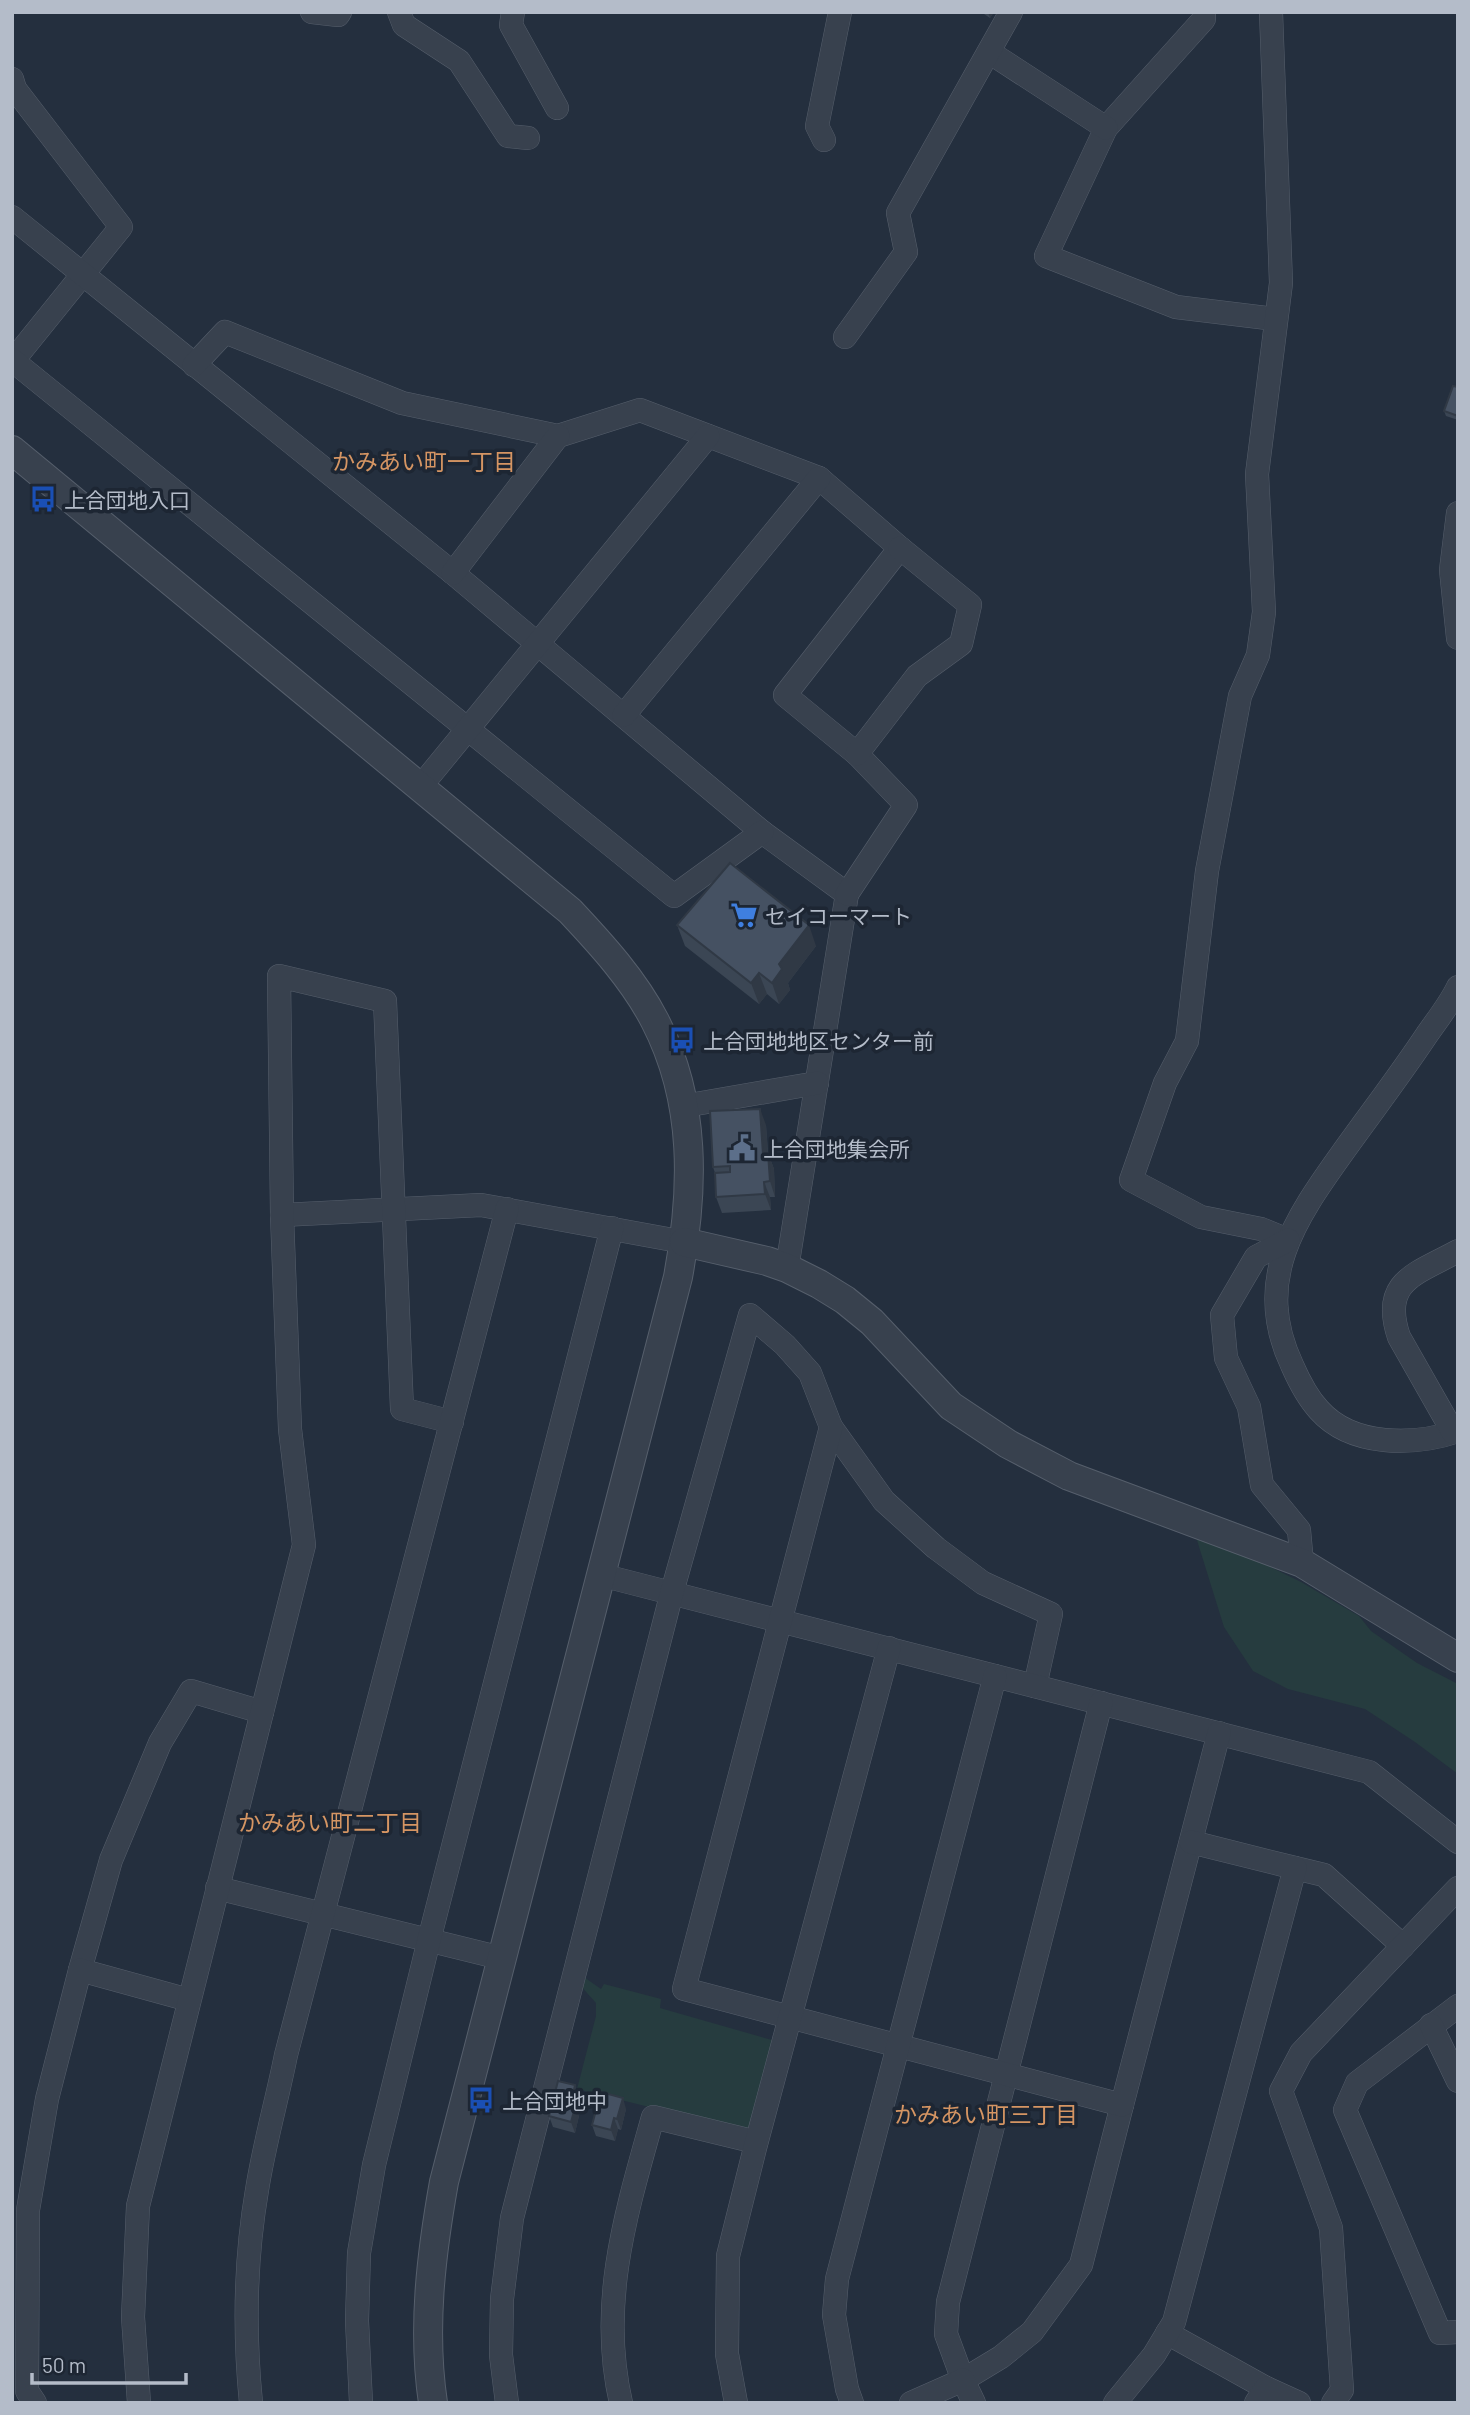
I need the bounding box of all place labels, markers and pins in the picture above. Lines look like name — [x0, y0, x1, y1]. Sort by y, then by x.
bus stop icon: 上合団地入口 — [28, 484, 58, 514]
place label: 上合団地入口 — [64, 487, 190, 512]
supermarket icon: セイコーマート — [729, 900, 759, 930]
place label: セイコーマート — [765, 903, 912, 928]
bus stop icon: 上合団地地区センター前 — [667, 1025, 697, 1055]
place label: 上合団地地区センター前 — [703, 1028, 934, 1053]
public building icon: 上合団地集会所 — [727, 1133, 757, 1163]
place label: 上合団地集会所 — [763, 1136, 910, 1161]
bus stop icon: 上合団地中 — [466, 2085, 496, 2115]
place label: 上合団地中 — [502, 2088, 607, 2113]

